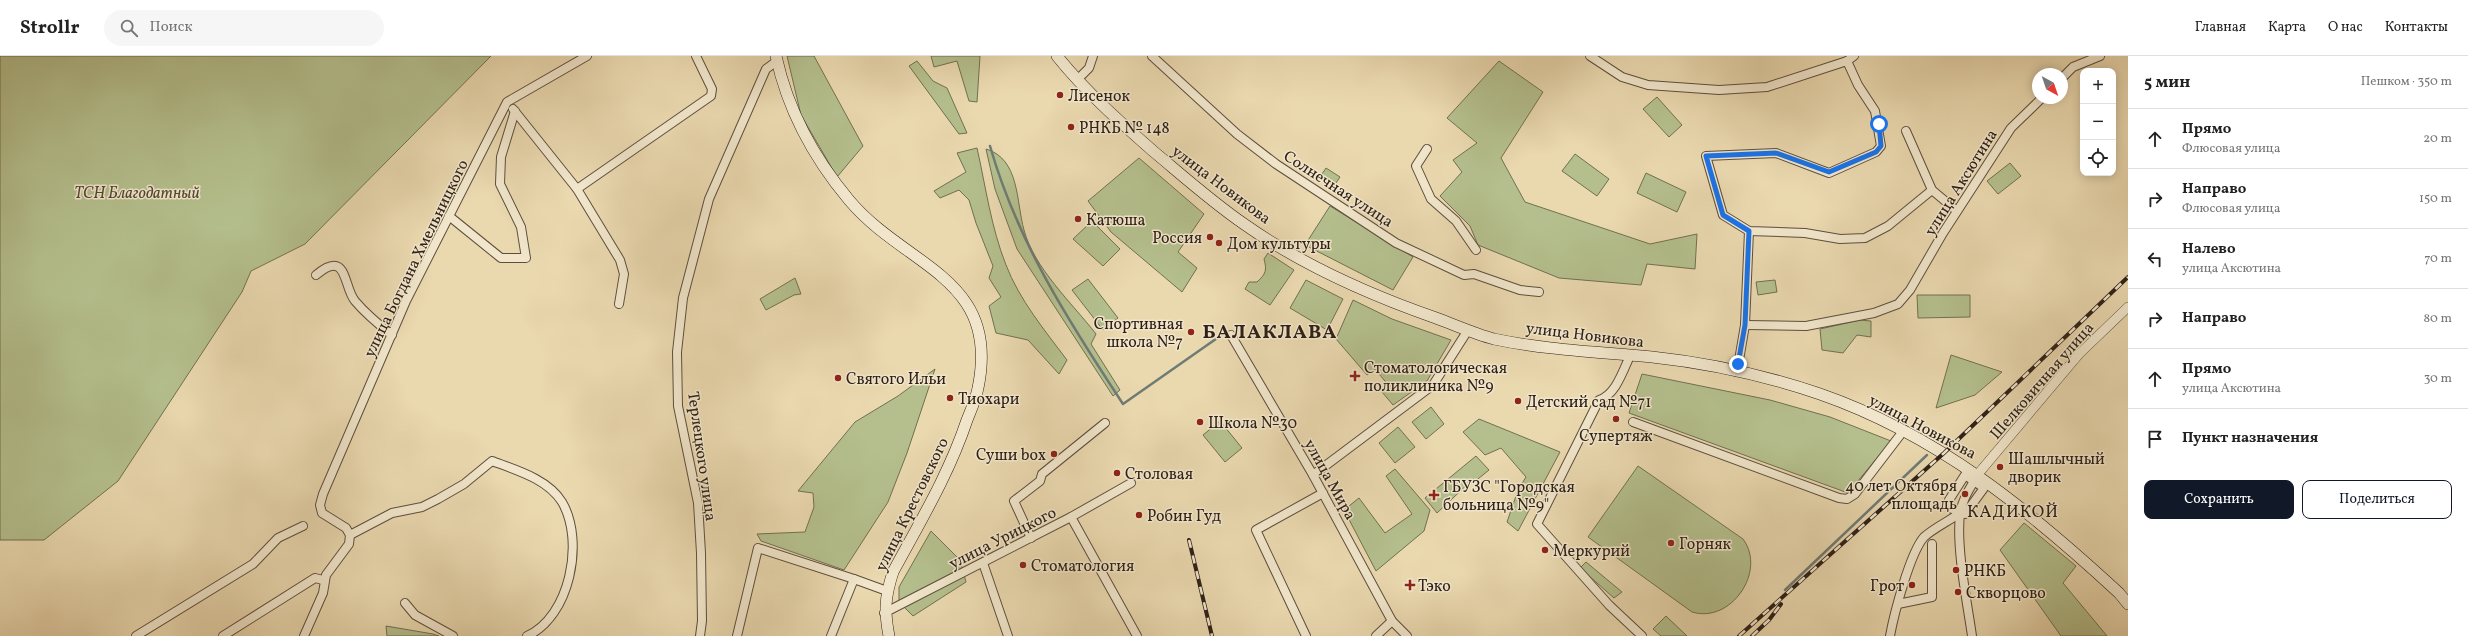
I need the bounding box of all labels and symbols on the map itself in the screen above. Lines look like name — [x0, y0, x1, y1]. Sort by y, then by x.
north arrow — [2032, 68, 2068, 104]
place label: Лисенок — [1068, 86, 1131, 108]
marker: Лисенок — [1055, 90, 1065, 100]
route start — [1870, 115, 1888, 133]
place label: РНКБ № 148 — [1079, 118, 1170, 140]
marker: РНКБ № 148 — [1066, 122, 1076, 132]
street label: улица Аксютина — [1920, 126, 2003, 241]
street label: улица Новикова — [1167, 141, 1275, 230]
street label: Солнечная улица — [1279, 146, 1397, 233]
street label: улица Богдана Хмельницкого — [359, 156, 474, 362]
park label: ТСН Благодатный — [74, 183, 200, 205]
place label: Катюша — [1086, 210, 1146, 232]
marker: Катюша — [1073, 214, 1083, 224]
place label: Россия — [1152, 228, 1202, 250]
marker: Россия — [1205, 232, 1215, 242]
place label: Дом культуры — [1227, 234, 1331, 256]
marker: Дом культуры — [1214, 238, 1224, 248]
place label: Спортивная школа №7 — [1094, 314, 1183, 354]
street label: улица Новикова — [1524, 318, 1645, 354]
street label: Шелковичная улица — [1985, 318, 2100, 445]
district label: БАЛАКЛАВА — [1203, 319, 1337, 347]
marker: Спортивная школа №7 — [1186, 327, 1196, 337]
route end — [1729, 355, 1747, 373]
place label: Стоматологическая поликлиника №9 — [1364, 358, 1507, 398]
place label: Святого Ильи — [846, 369, 946, 391]
marker: Стоматологическая поликлиника №9 — [1349, 370, 1361, 382]
marker: Святого Ильи — [833, 373, 843, 383]
place label: Тиохари — [958, 389, 1020, 411]
street label: Терлецкого улица — [681, 390, 721, 523]
street label: улица Новикова — [1864, 390, 1980, 465]
place label: Детский сад №71 — [1526, 392, 1652, 414]
marker: Тиохари — [945, 393, 955, 403]
marker: Детский сад №71 — [1513, 396, 1523, 406]
place label: Школа №30 — [1208, 413, 1297, 435]
marker: Супертяж — [1611, 414, 1621, 424]
marker: Школа №30 — [1195, 417, 1205, 427]
place label: Супертяж — [1579, 426, 1653, 448]
street label: улица Крестовского — [871, 434, 955, 576]
street label: улица Мира — [1298, 435, 1361, 524]
place label: Суши box — [976, 445, 1046, 467]
marker: Суши box — [1049, 449, 1059, 459]
place label: Шашлычный дворик — [2008, 449, 2105, 489]
marker: Шашлычный дворик — [1995, 462, 2005, 472]
place label: Столовая — [1125, 464, 1193, 486]
marker: Столовая — [1112, 468, 1122, 478]
place label: 40 лет Октября площадь — [1845, 476, 1957, 516]
place label: ГБУЗС "Городская больница №9" — [1443, 477, 1575, 517]
marker: ГБУЗС "Городская больница №9" — [1428, 489, 1440, 501]
marker: 40 лет Октября площадь — [1960, 489, 1970, 499]
district label: КАДИКОЙ — [1967, 501, 2059, 524]
street label: улица Урицкого — [945, 502, 1060, 575]
place label: Робин Гуд — [1147, 506, 1221, 528]
marker: Робин Гуд — [1134, 510, 1144, 520]
place label: Горняк — [1679, 534, 1732, 556]
marker: Горняк — [1666, 538, 1676, 548]
place label: Меркурий — [1553, 541, 1630, 563]
marker: Меркурий — [1540, 545, 1550, 555]
place label: Стоматология — [1031, 556, 1134, 578]
marker: Стоматология — [1018, 560, 1028, 570]
place label: РНКБ — [1964, 561, 2006, 583]
marker: РНКБ — [1951, 565, 1961, 575]
place label: Тэко — [1418, 576, 1451, 598]
place label: Грот — [1870, 576, 1904, 598]
marker: Тэко — [1405, 580, 1415, 590]
marker: Грот — [1907, 580, 1917, 590]
place label: Скворцово — [1966, 583, 2046, 605]
marker: Скворцово — [1953, 587, 1963, 597]

